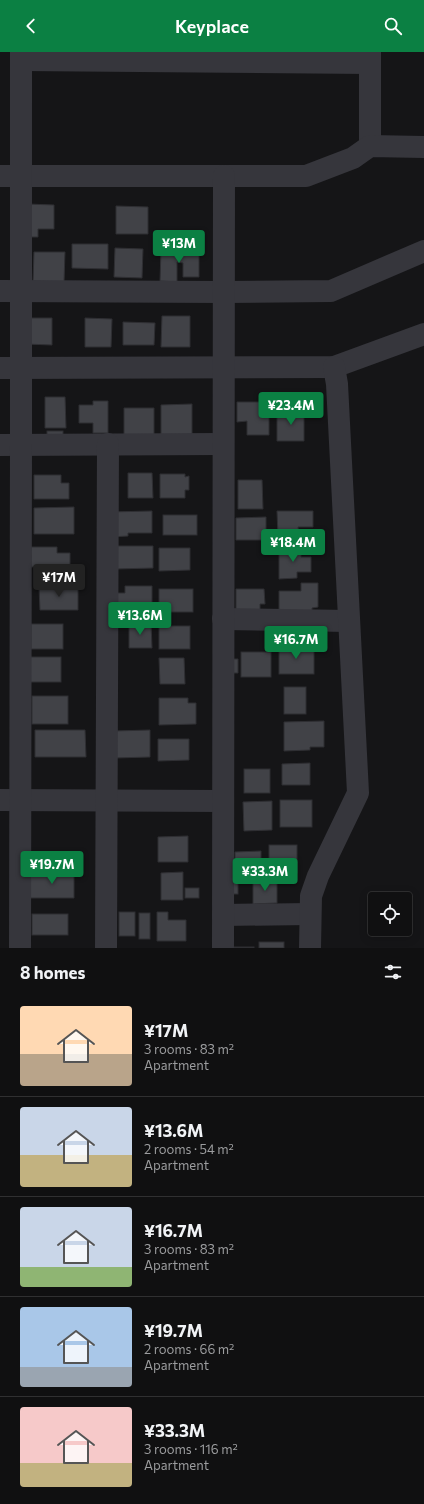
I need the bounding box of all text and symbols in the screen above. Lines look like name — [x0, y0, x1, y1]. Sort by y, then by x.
icon: back — [20, 15, 42, 37]
text: Keyplace — [175, 15, 249, 37]
icon: search — [382, 15, 404, 37]
pin: ¥13M — [155, 230, 203, 264]
text: ¥13M — [162, 235, 196, 251]
pin: ¥23.4M — [258, 392, 324, 426]
text: ¥23.4M — [267, 397, 315, 413]
pin: ¥18.4M — [260, 529, 326, 563]
text: ¥18.4M — [270, 534, 316, 550]
pin: ¥17M — [35, 564, 83, 598]
text: ¥17M — [42, 569, 76, 585]
pin: ¥13.6M — [107, 602, 173, 636]
text: ¥13.6M — [117, 607, 163, 623]
pin: ¥16.7M — [263, 626, 329, 660]
text: ¥16.7M — [273, 631, 319, 647]
pin: ¥19.7M — [19, 851, 85, 885]
text: ¥19.7M — [29, 856, 75, 872]
pin: ¥33.3M — [232, 858, 298, 892]
text: ¥33.3M — [242, 863, 288, 879]
map controls — [368, 892, 412, 936]
button: locate — [368, 892, 412, 936]
icon: filters — [382, 961, 404, 983]
text: 8 homes — [20, 962, 85, 983]
text: ¥17M — [144, 1020, 188, 1041]
icon: home — [52, 1022, 100, 1070]
text: 3 rooms · 83 m² — [144, 1041, 234, 1057]
text: Apartment — [144, 1057, 209, 1073]
text: ¥13.6M — [144, 1120, 203, 1141]
icon: home — [52, 1123, 100, 1171]
text: 2 rooms · 54 m² — [144, 1141, 234, 1157]
text: Apartment — [144, 1157, 209, 1173]
text: ¥16.7M — [144, 1220, 203, 1241]
icon: home — [52, 1223, 100, 1271]
text: 3 rooms · 83 m² — [144, 1241, 234, 1257]
text: Apartment — [144, 1257, 209, 1273]
text: ¥19.7M — [144, 1320, 203, 1341]
icon: home — [52, 1323, 100, 1371]
text: 2 rooms · 66 m² — [144, 1341, 234, 1357]
text: Apartment — [144, 1357, 209, 1373]
text: ¥33.3M — [144, 1420, 205, 1441]
icon: home — [52, 1423, 100, 1471]
text: 3 rooms · 116 m² — [144, 1441, 238, 1457]
text: Apartment — [144, 1457, 209, 1473]

